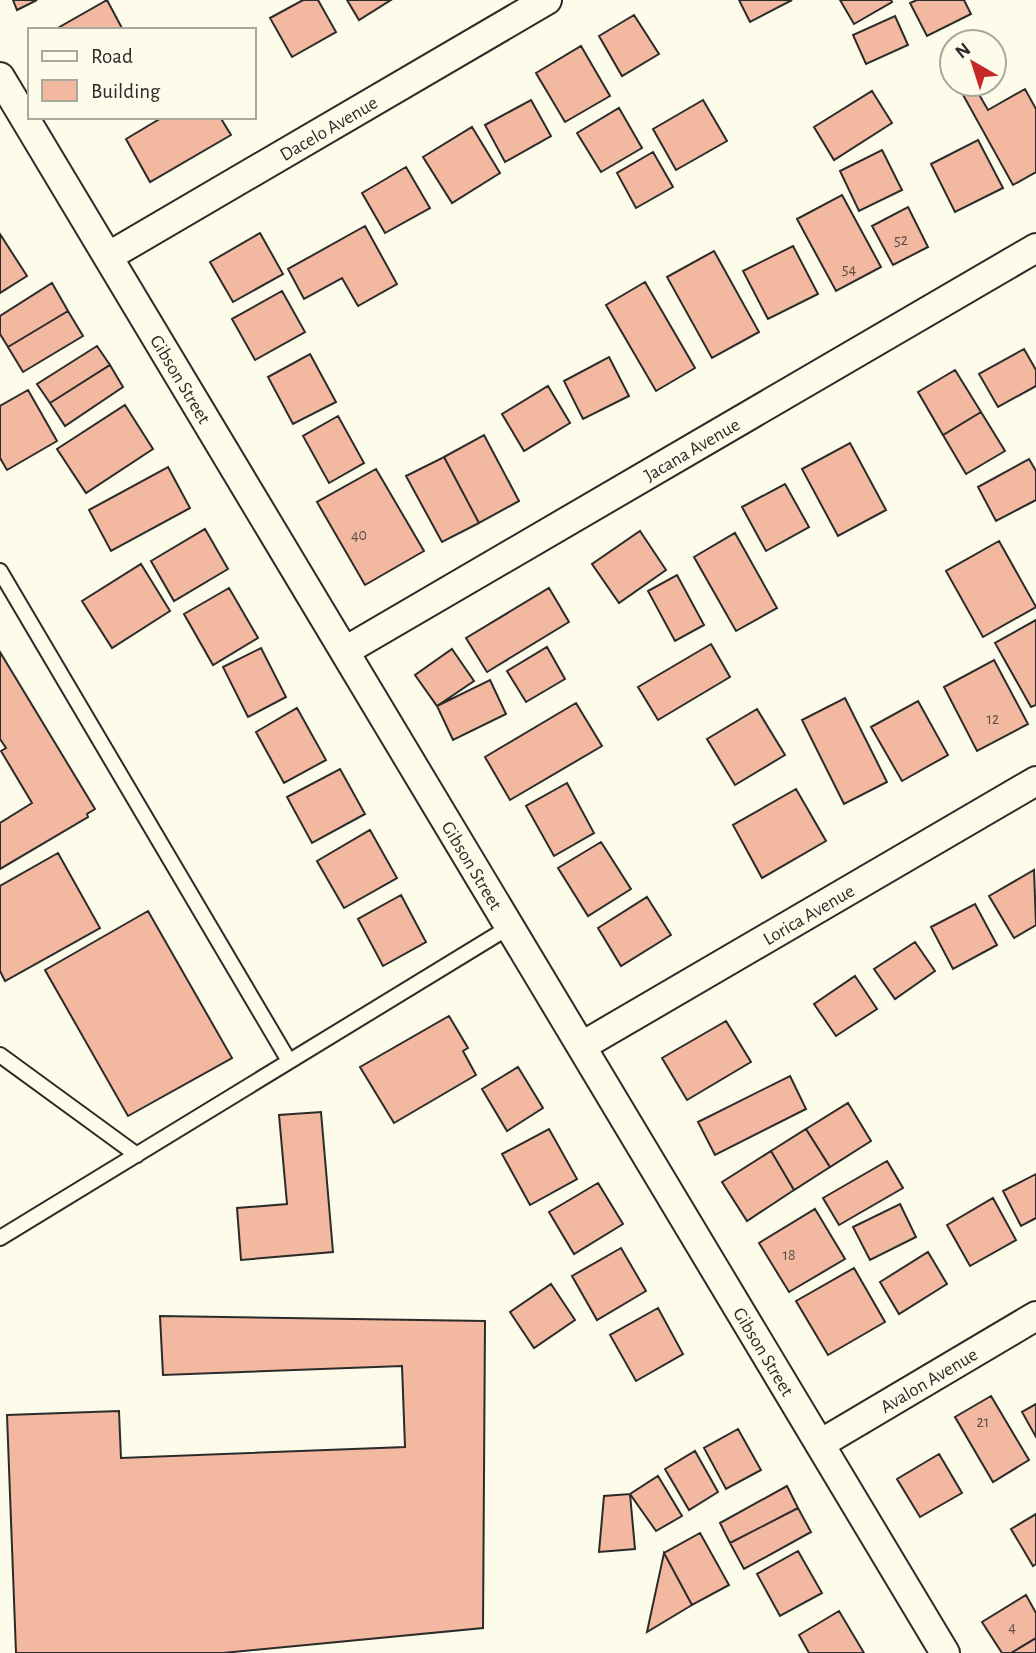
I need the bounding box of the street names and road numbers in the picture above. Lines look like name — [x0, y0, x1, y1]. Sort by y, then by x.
street label: Dacelo Avenue — [277, 93, 381, 165]
street label: Gibson Street — [146, 332, 214, 427]
street label: Jacana Avenue — [641, 415, 743, 485]
street label: Gibson Street — [438, 818, 505, 914]
street label: Lorica Avenue — [760, 881, 858, 949]
street label: Gibson Street — [729, 1305, 797, 1400]
street label: Avalon Avenue — [877, 1345, 981, 1417]

